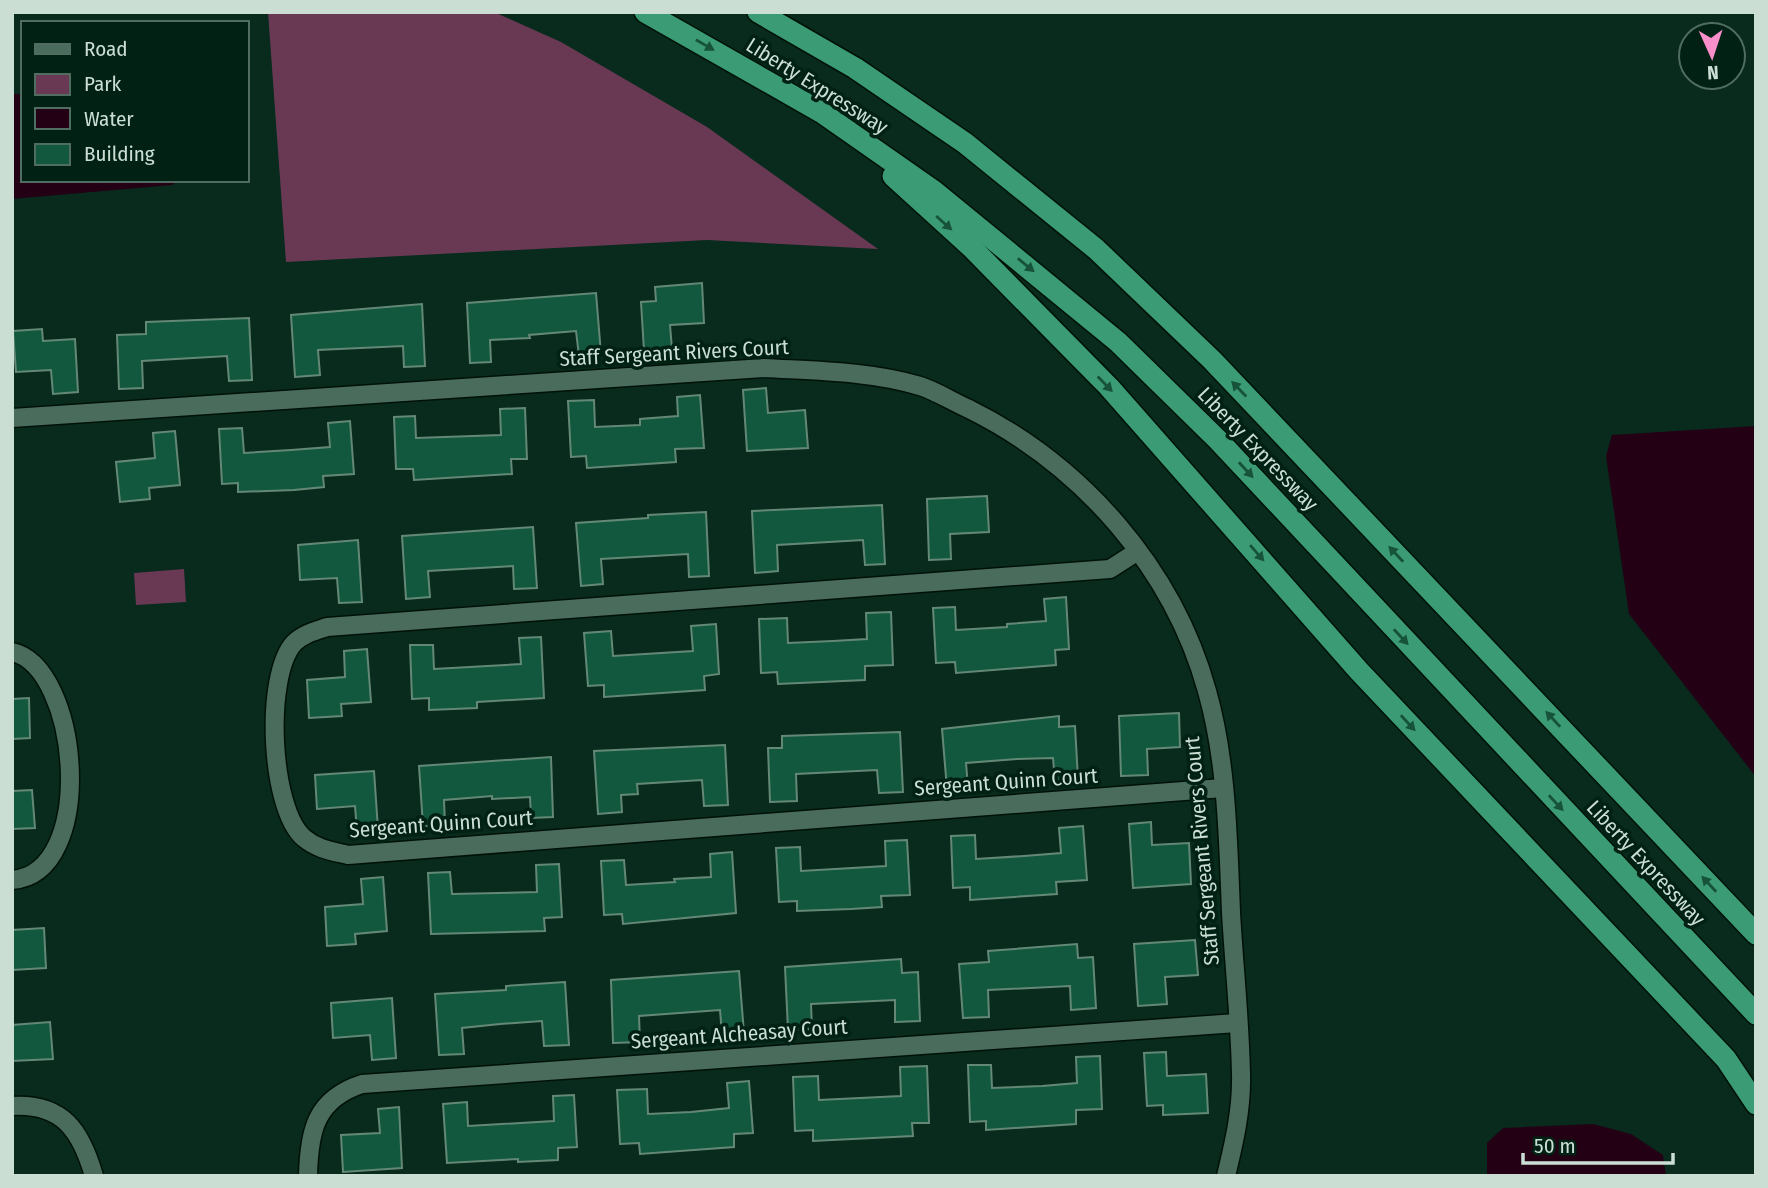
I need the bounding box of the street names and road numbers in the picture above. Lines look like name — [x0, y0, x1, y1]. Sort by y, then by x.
street label: Liberty Expressway — [741, 32, 893, 140]
street label: Staff Sergeant Rivers Court — [559, 334, 790, 372]
street label: Liberty Expressway — [1192, 382, 1324, 517]
street label: Staff Sergeant Rivers Court — [1179, 735, 1225, 967]
street label: Sergeant Quinn Court — [913, 763, 1099, 801]
street label: Liberty Expressway — [1581, 795, 1711, 932]
street label: Sergeant Quinn Court — [348, 805, 534, 843]
street label: Sergeant Alcheasay Court — [630, 1013, 848, 1055]

